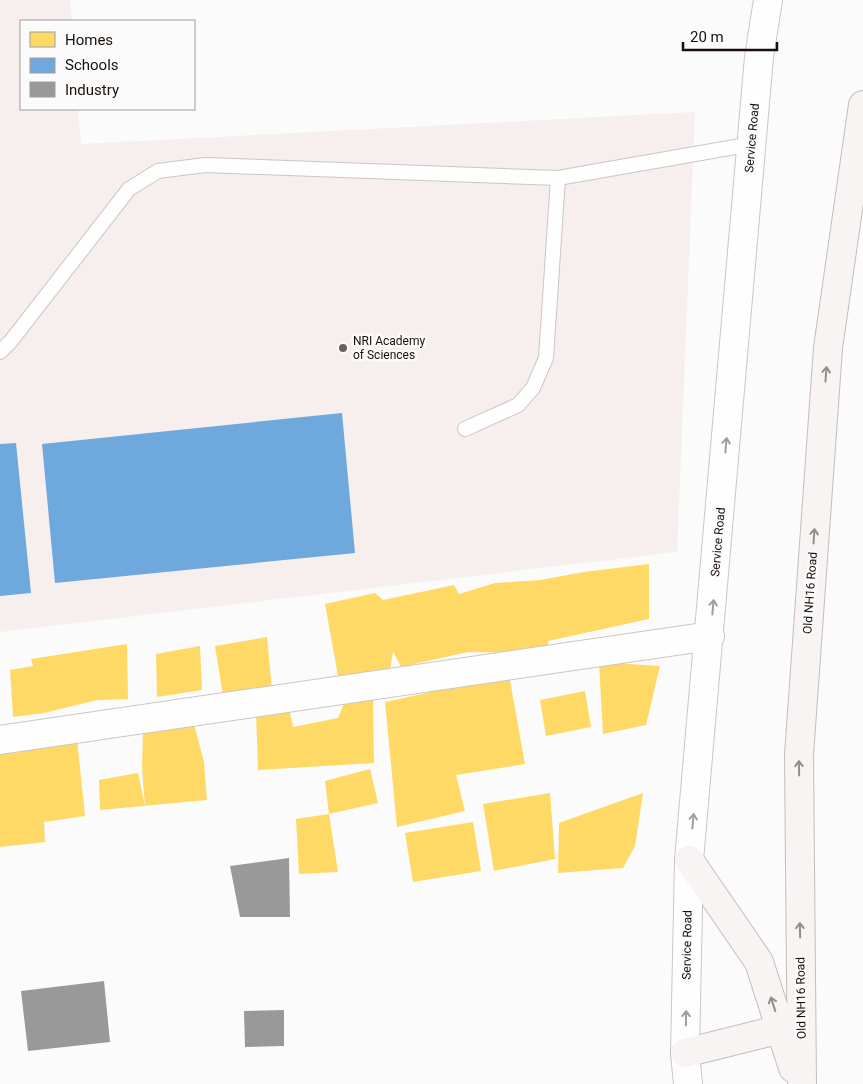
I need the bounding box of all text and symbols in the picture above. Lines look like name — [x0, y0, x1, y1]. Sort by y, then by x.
legend — [20, 20, 195, 110]
scale bar — [683, 20, 777, 52]
text: 20 m — [690, 28, 724, 46]
text: Homes — [65, 31, 113, 49]
text: Schools — [65, 56, 119, 74]
text: Industry — [65, 81, 119, 99]
street label: Service Road — [742, 103, 762, 173]
place label: NRI Academy of Sciences — [353, 334, 425, 362]
marker: NRI Academy of Sciences — [337, 342, 349, 354]
one-way arrow — [821, 366, 831, 382]
one-way arrow — [722, 437, 731, 453]
street label: Service Road — [708, 507, 728, 577]
one-way arrow — [810, 528, 819, 544]
street label: Old NH16 Road — [800, 552, 820, 634]
one-way arrow — [708, 599, 717, 615]
one-way arrow — [794, 760, 804, 776]
one-way arrow — [688, 813, 698, 829]
street label: Service Road — [679, 910, 695, 980]
one-way arrow — [795, 923, 805, 939]
street label: Old NH16 Road — [793, 957, 809, 1039]
one-way arrow — [768, 997, 777, 1013]
one-way arrow — [681, 1010, 691, 1026]

